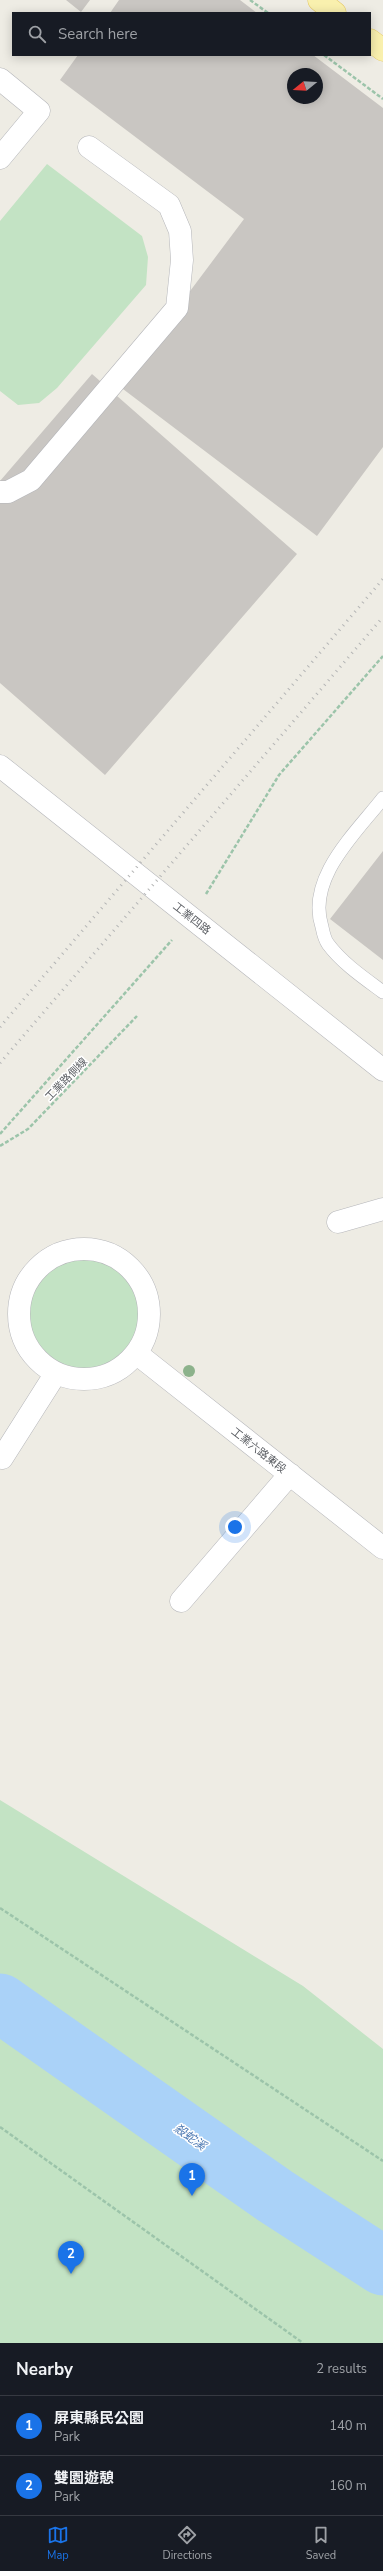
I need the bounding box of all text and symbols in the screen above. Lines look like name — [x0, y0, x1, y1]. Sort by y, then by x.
search box — [12, 12, 371, 56]
icon: search — [26, 23, 48, 45]
text: Search here — [58, 24, 138, 44]
north arrow — [287, 68, 323, 104]
street label: 工業四路 — [170, 899, 214, 938]
street label: 工業路側線 — [42, 1054, 91, 1104]
street label: 工業六路東段 — [228, 1424, 289, 1477]
your location — [225, 1517, 245, 1537]
water label: 殺蛇溪 — [171, 2120, 211, 2155]
pin: 1 — [179, 2163, 205, 2196]
pin: 2 — [58, 2241, 84, 2274]
text: Nearby — [16, 2358, 73, 2381]
text: 2 results — [316, 2360, 367, 2378]
text: 屏東縣民公園 — [54, 2408, 144, 2428]
text: 1 — [25, 2417, 33, 2435]
text: 140 m — [329, 2417, 367, 2435]
text: Park — [54, 2428, 80, 2446]
text: 雙園遊憩 — [54, 2468, 114, 2488]
text: 2 — [25, 2477, 33, 2495]
text: 160 m — [329, 2477, 367, 2495]
text: Park — [54, 2488, 80, 2506]
tab: Map — [47, 2524, 69, 2563]
tab: Directions — [163, 2524, 212, 2563]
tab: Saved — [306, 2524, 336, 2563]

